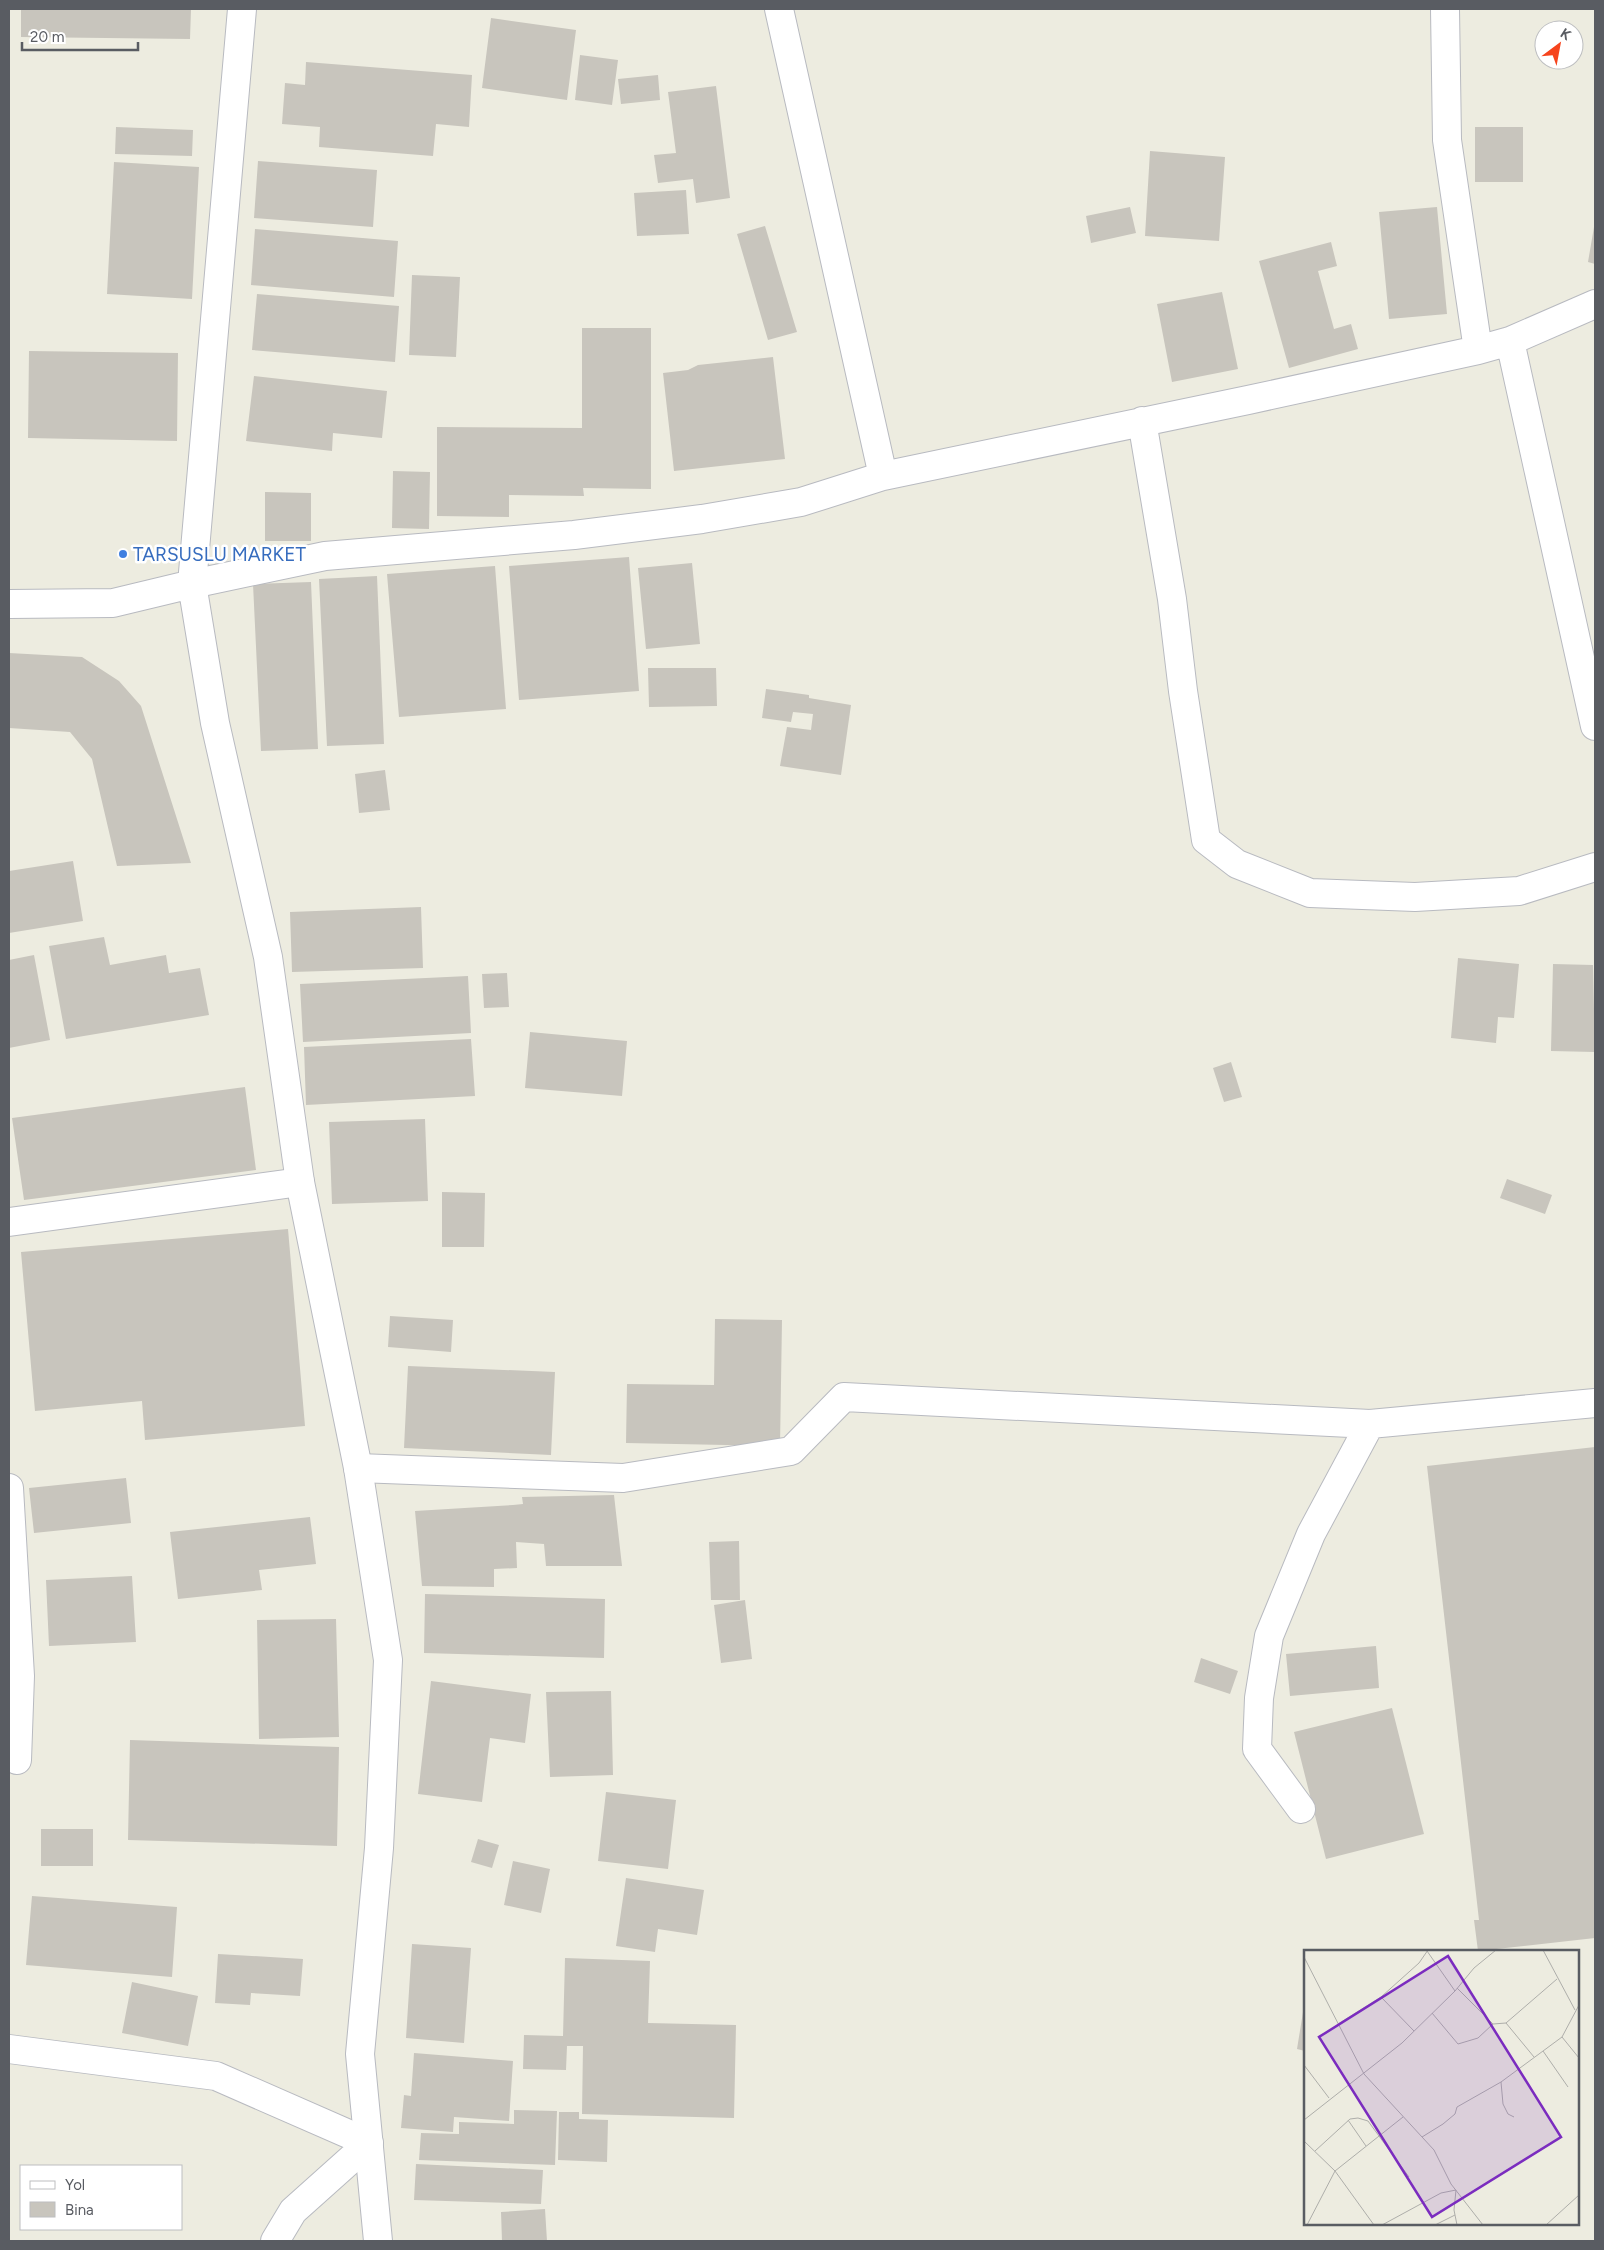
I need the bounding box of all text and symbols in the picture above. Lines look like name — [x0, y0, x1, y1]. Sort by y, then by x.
scale bar — [22, 20, 139, 52]
north arrow — [1534, 20, 1584, 70]
text: K — [1557, 25, 1575, 44]
text: 20 m — [30, 28, 64, 46]
place label: TARSUSLU MARKET — [133, 543, 306, 566]
marker: TARSUSLU MARKET — [117, 548, 129, 560]
inset map — [1304, 1950, 1579, 2225]
legend — [20, 2165, 182, 2230]
text: Yol — [65, 2176, 85, 2194]
text: Bina — [65, 2201, 94, 2219]

